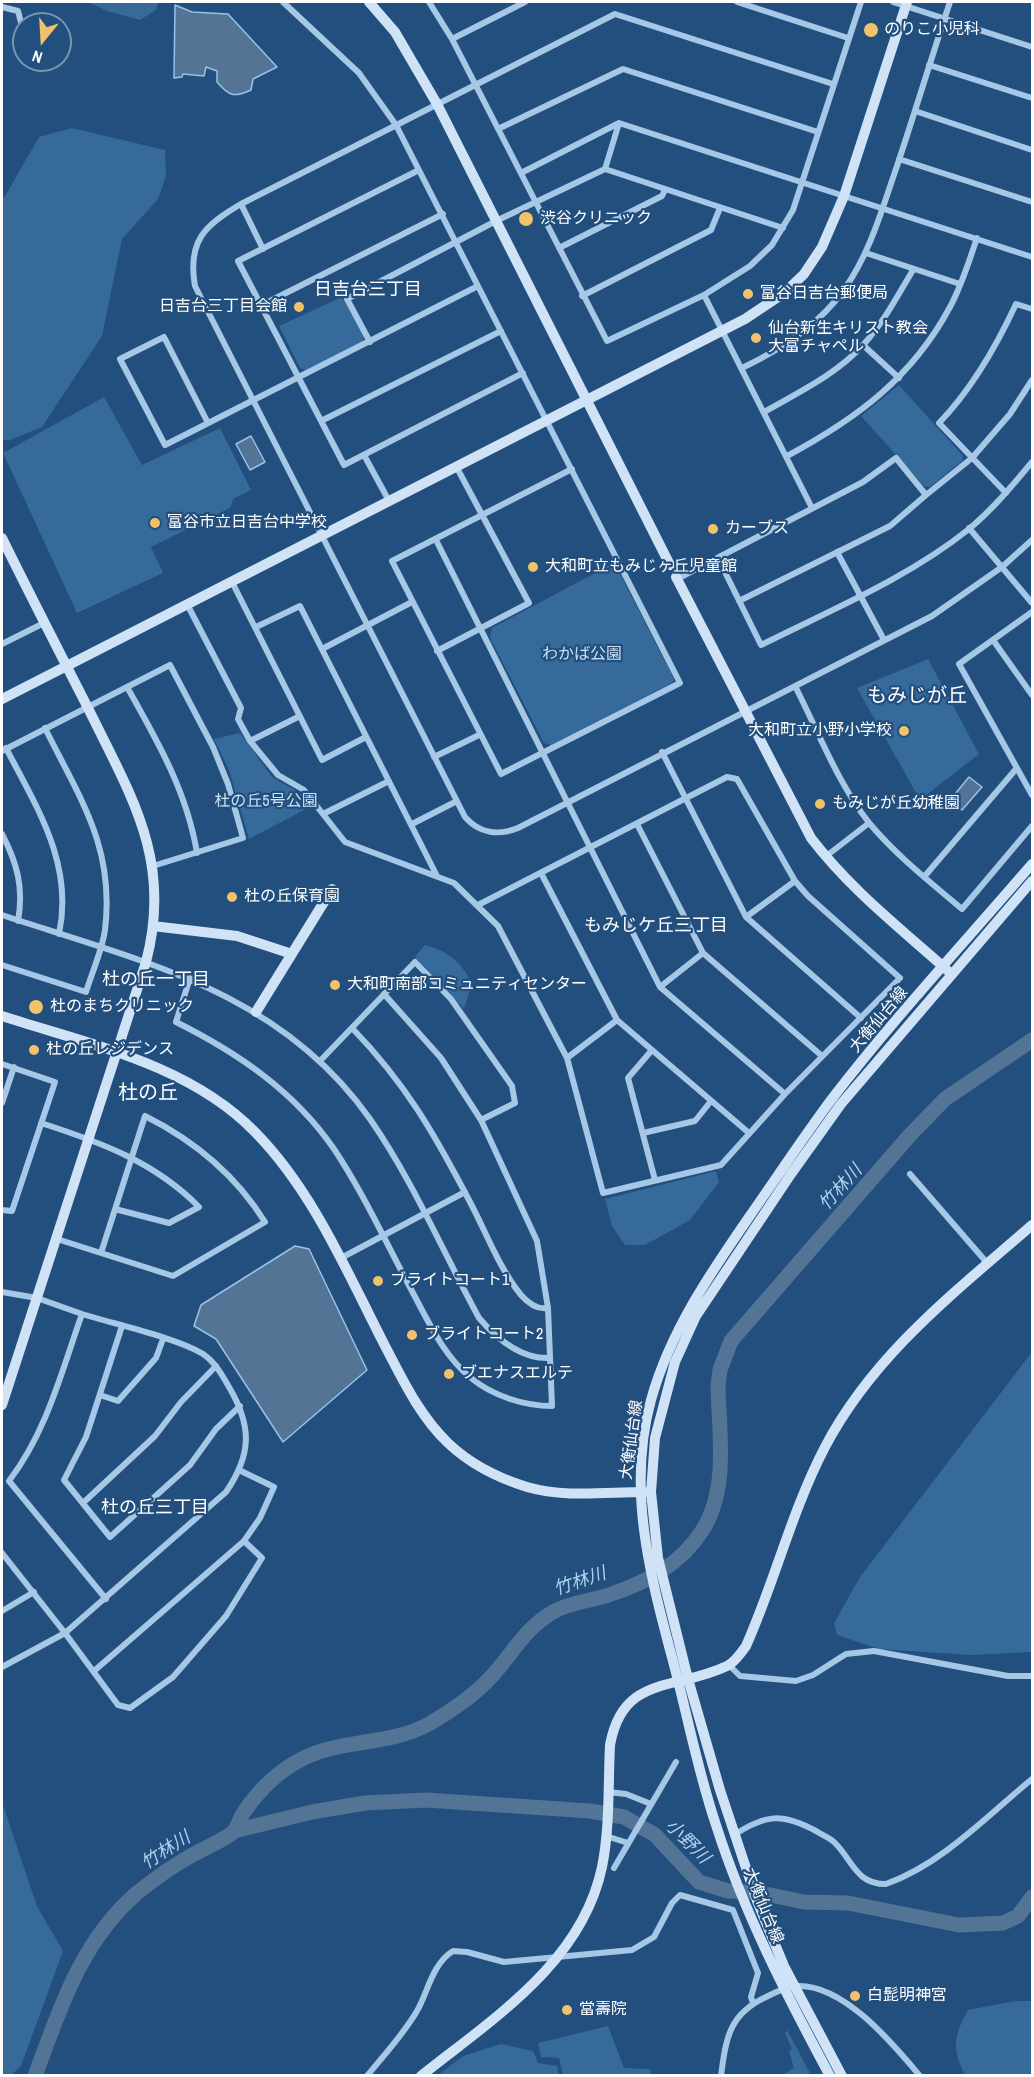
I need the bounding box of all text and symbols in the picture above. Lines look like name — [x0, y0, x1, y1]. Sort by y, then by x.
north arrow — [12, 12, 72, 72]
place label: のりこ小児科 — [884, 20, 980, 40]
marker: のりこ小児科 — [862, 21, 880, 39]
text: N — [29, 45, 45, 69]
place label: 渋谷クリニック — [540, 209, 652, 229]
marker: 渋谷クリニック — [517, 210, 535, 228]
district label: 日吉台三丁目 — [314, 279, 422, 301]
place label: 富谷日吉台郵便局 — [760, 284, 888, 304]
marker: 富谷日吉台郵便局 — [741, 287, 755, 301]
place label: 日吉台三丁目会館 — [159, 297, 287, 317]
marker: 日吉台三丁目会館 — [292, 300, 306, 314]
place label: 仙台新生キリスト教会 大富チャペル — [768, 319, 928, 357]
marker: 仙台新生キリスト教会 大富チャペル — [749, 331, 763, 345]
place label: 富谷市立日吉台中学校 — [167, 513, 327, 533]
marker: 富谷市立日吉台中学校 — [148, 516, 162, 530]
place label: カーブス — [725, 519, 789, 539]
marker: カーブス — [706, 522, 720, 536]
place label: 大和町立もみじヶ丘児童館 — [545, 557, 737, 577]
marker: 大和町立もみじヶ丘児童館 — [526, 560, 540, 574]
park label: わかば公園 — [542, 645, 622, 665]
district label: もみじが丘 — [867, 685, 967, 709]
place label: 大和町立小野小学校 — [748, 721, 892, 741]
marker: 大和町立小野小学校 — [897, 724, 911, 738]
park label: 杜の丘5号公園 — [214, 792, 318, 812]
place label: もみじが丘幼稚園 — [832, 794, 960, 814]
marker: もみじが丘幼稚園 — [813, 797, 827, 811]
place label: 杜の丘保育園 — [244, 887, 340, 907]
marker: 杜の丘保育園 — [225, 890, 239, 904]
district label: もみじケ丘三丁目 — [584, 915, 728, 937]
district label: 杜の丘一丁目 — [102, 969, 210, 991]
place label: 大和町南部コミュニティセンター — [347, 975, 587, 995]
marker: 大和町南部コミュニティセンター — [328, 978, 342, 992]
street label: 大衡仙台線 — [846, 983, 912, 1057]
place label: 杜のまちクリニック — [50, 997, 194, 1017]
marker: 杜のまちクリニック — [27, 998, 45, 1016]
place label: 杜の丘レジデンス — [46, 1040, 174, 1060]
marker: 杜の丘レジデンス — [27, 1043, 41, 1057]
district label: 杜の丘 — [118, 1082, 178, 1106]
water label: 竹林川 — [815, 1161, 867, 1215]
place label: ブライトコート1 — [390, 1271, 509, 1291]
marker: ブライトコート1 — [371, 1274, 385, 1288]
place label: ブライトコート2 — [424, 1325, 543, 1345]
marker: ブライトコート2 — [405, 1328, 419, 1342]
place label: ブエナスエルテ — [461, 1364, 573, 1384]
marker: ブエナスエルテ — [442, 1367, 456, 1381]
street label: 大衡仙台線 — [617, 1399, 647, 1481]
district label: 杜の丘三丁目 — [101, 1497, 209, 1519]
water label: 竹林川 — [551, 1563, 609, 1601]
water label: 小野川 — [660, 1815, 714, 1869]
water label: 竹林川 — [137, 1827, 195, 1875]
street label: 大衡仙台線 — [739, 1865, 787, 1947]
place label: 白髭明神宮 — [867, 1986, 947, 2006]
marker: 白髭明神宮 — [848, 1989, 862, 2003]
place label: 當壽院 — [579, 2000, 627, 2020]
marker: 當壽院 — [560, 2003, 574, 2017]

